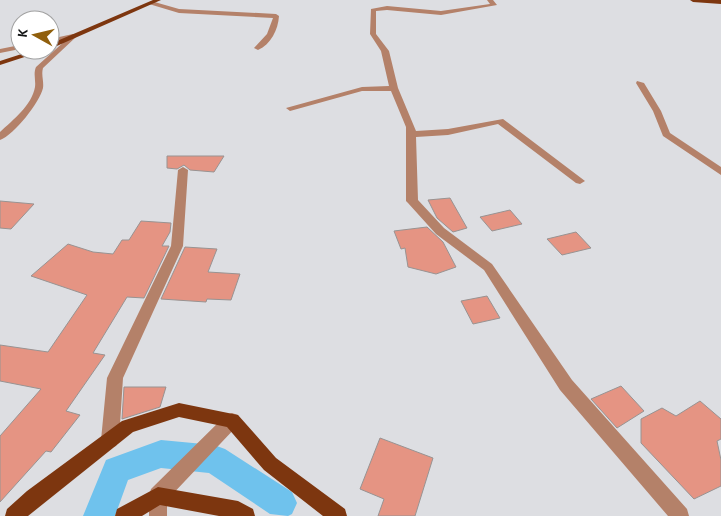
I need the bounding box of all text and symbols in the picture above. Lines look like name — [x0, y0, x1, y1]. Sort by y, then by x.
north arrow — [10, 10, 60, 60]
text: K — [16, 27, 31, 38]

